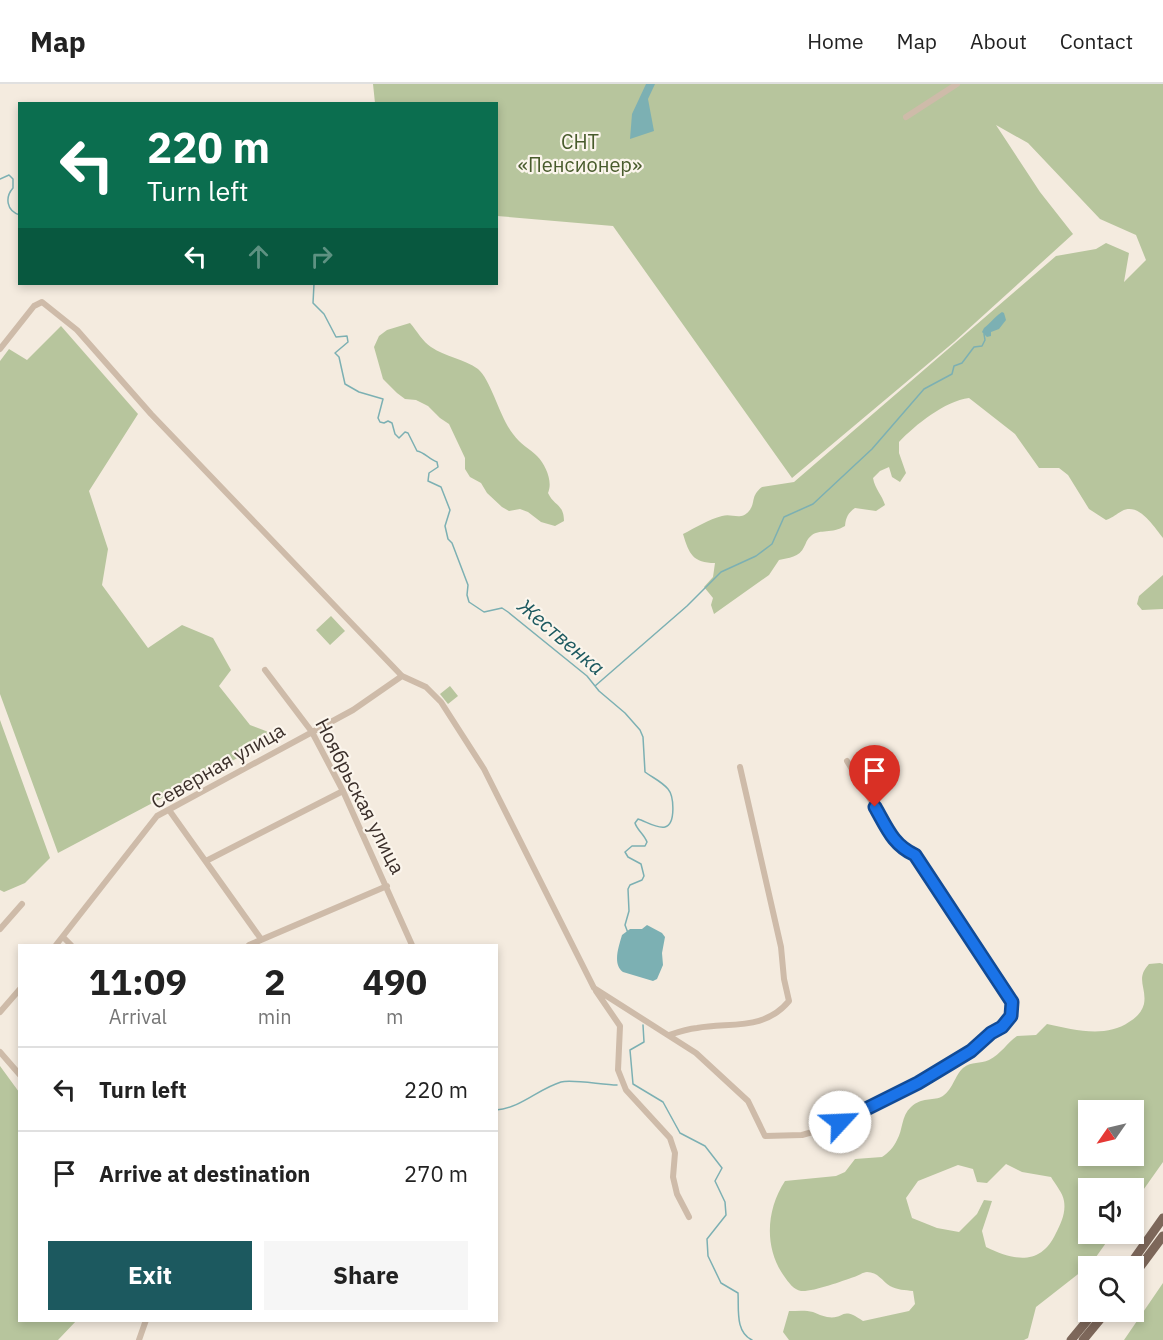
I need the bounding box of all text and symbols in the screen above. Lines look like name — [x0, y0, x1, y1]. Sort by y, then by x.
text: Map — [30, 23, 86, 60]
text: Home — [807, 27, 864, 55]
text: Map — [897, 27, 937, 55]
text: About — [970, 27, 1027, 55]
text: Contact — [1060, 27, 1133, 55]
text: 220 m — [147, 120, 270, 175]
icon: left — [48, 126, 126, 204]
park label: СНТ «Пенсионер» — [518, 128, 642, 178]
text: Turn left — [147, 173, 248, 208]
icon: left — [179, 240, 212, 273]
icon: ahead — [242, 240, 275, 273]
icon: right — [305, 240, 338, 273]
water label: Жественка — [511, 591, 611, 681]
street label: Ноябрьская улица — [309, 713, 412, 879]
street label: Северная улица — [146, 716, 290, 815]
pin — [849, 745, 900, 807]
icon: arrive — [858, 754, 891, 787]
text: 11:09 — [89, 958, 187, 1005]
text: 2 — [264, 958, 286, 1005]
text: 490 — [362, 958, 427, 1005]
text: Arrival — [109, 1003, 167, 1030]
text: min — [258, 1003, 292, 1030]
text: m — [386, 1003, 404, 1030]
icon: left — [48, 1073, 81, 1106]
text: Turn left — [99, 1075, 187, 1104]
text: 220 m — [404, 1075, 468, 1104]
position arrow — [808, 1090, 872, 1154]
north arrow — [1078, 1100, 1144, 1166]
map controls — [1078, 1100, 1144, 1322]
icon: arrive — [48, 1157, 81, 1190]
text: Arrive at destination — [99, 1159, 310, 1188]
text: 270 m — [404, 1159, 468, 1188]
button: sound — [1078, 1178, 1144, 1244]
button: Exit — [48, 1241, 252, 1310]
button: Share — [264, 1241, 468, 1310]
button: search — [1078, 1256, 1144, 1322]

